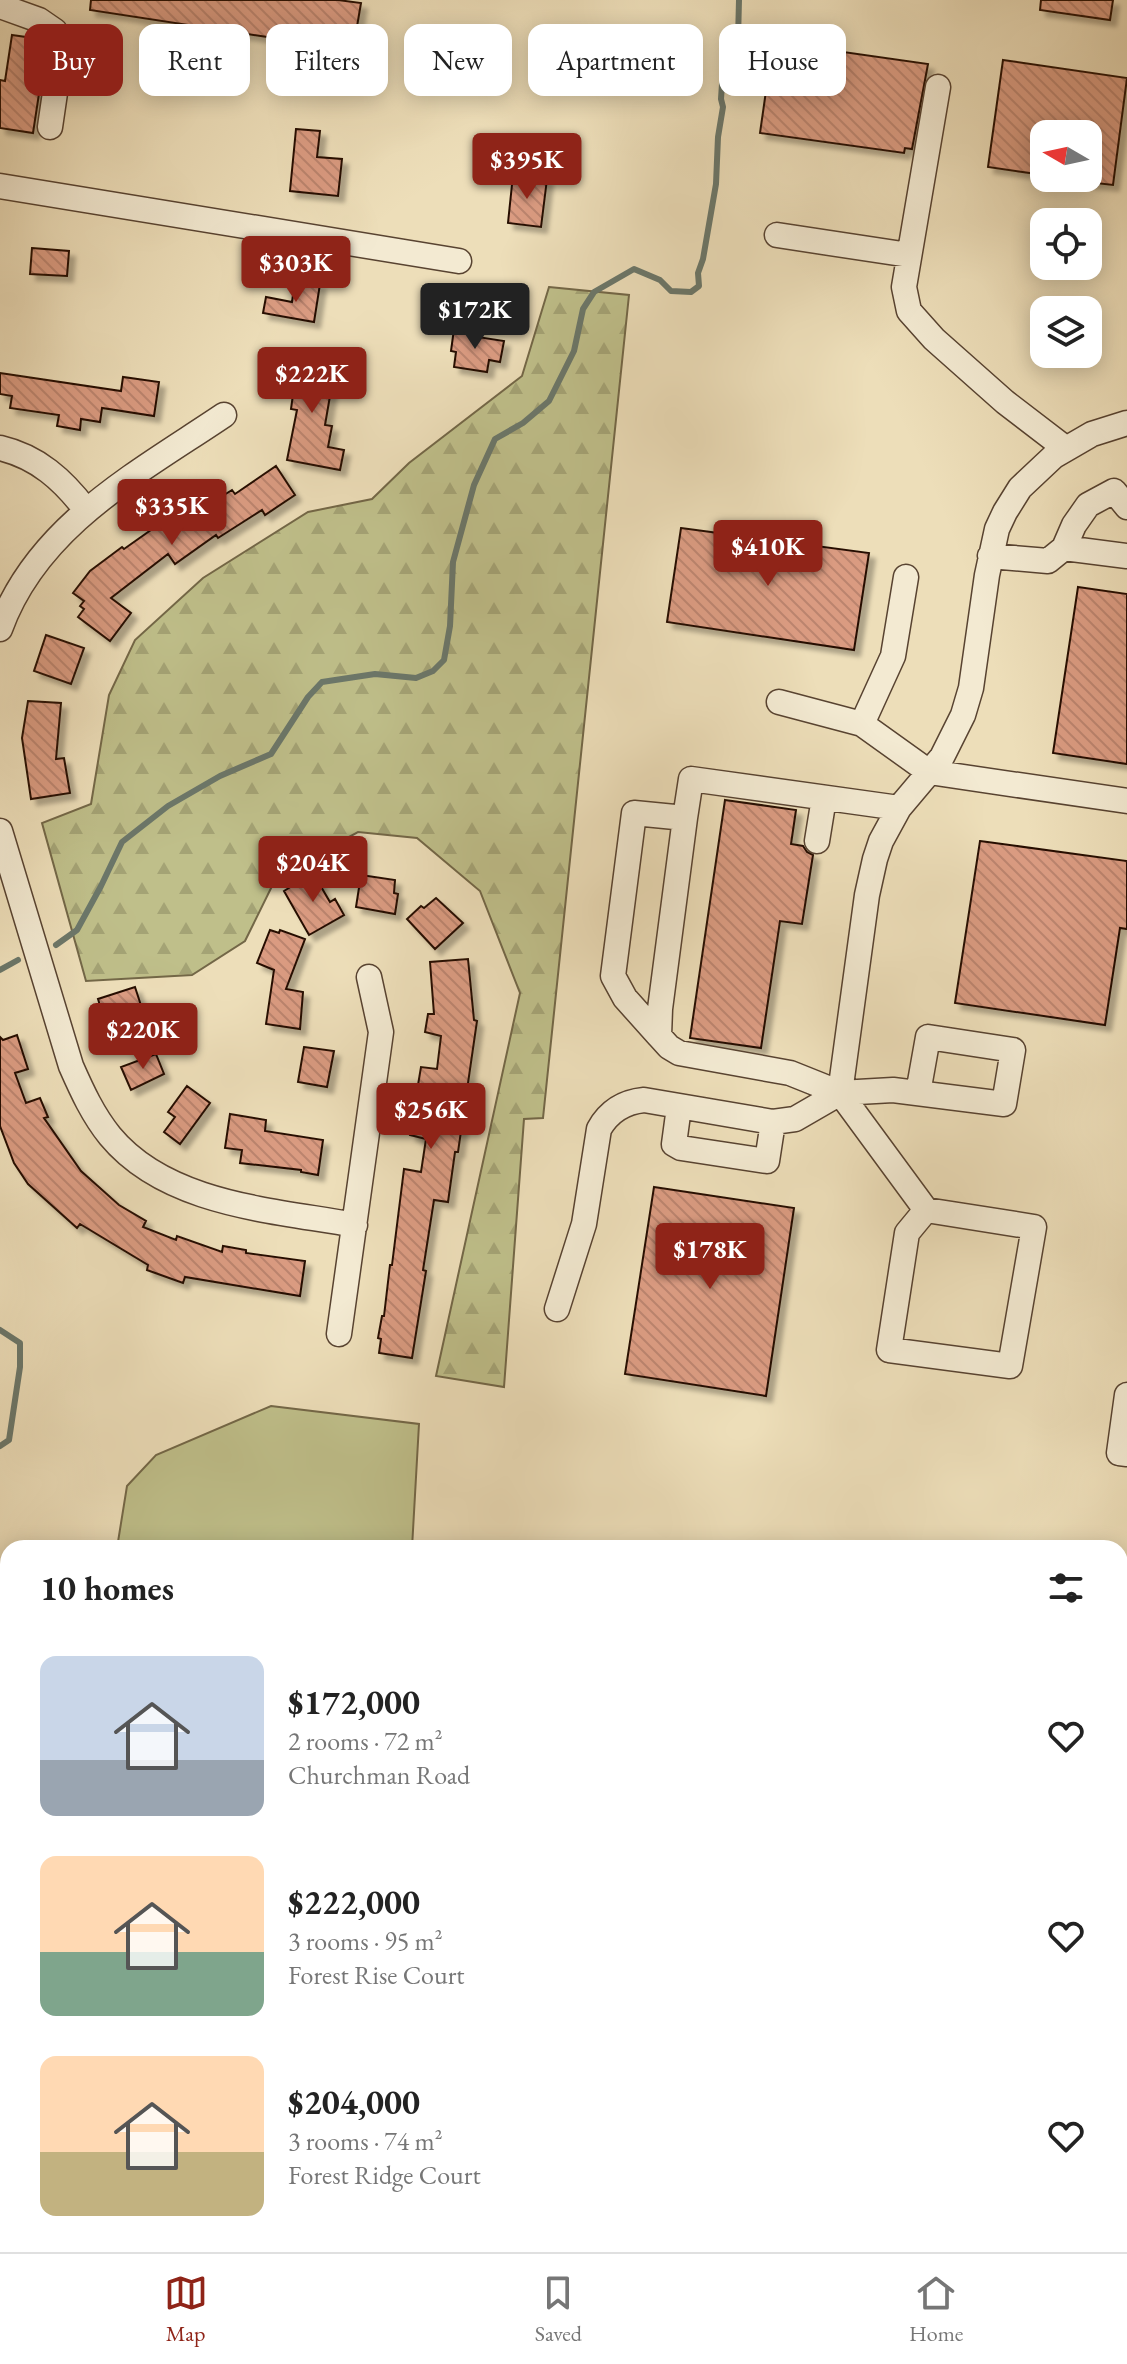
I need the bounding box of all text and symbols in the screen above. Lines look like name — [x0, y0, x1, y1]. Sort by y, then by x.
chip: Buy — [24, 24, 123, 96]
chip: Rent — [139, 24, 250, 96]
chip: Filters — [266, 24, 388, 96]
chip: New — [404, 24, 512, 96]
chip: Apartment — [528, 24, 703, 96]
chip: House — [719, 24, 846, 96]
north arrow — [1030, 120, 1102, 192]
map controls — [1030, 120, 1102, 368]
pin: $395K — [471, 133, 583, 201]
text: $395K — [490, 142, 564, 176]
button: locate — [1030, 208, 1102, 280]
pin: $303K — [240, 236, 352, 304]
text: $303K — [259, 245, 333, 279]
pin: $172K — [419, 283, 531, 351]
text: $172K — [438, 292, 512, 326]
button: layers — [1030, 296, 1102, 368]
pin: $222K — [256, 347, 368, 415]
text: $222K — [275, 356, 349, 390]
pin: $335K — [116, 479, 228, 547]
text: $335K — [135, 488, 209, 522]
pin: $410K — [712, 520, 824, 588]
text: $410K — [731, 529, 805, 563]
pin: $204K — [257, 836, 369, 904]
text: $204K — [276, 845, 350, 879]
pin: $220K — [87, 1003, 199, 1071]
text: $220K — [106, 1012, 180, 1046]
pin: $256K — [375, 1083, 487, 1151]
text: $256K — [394, 1092, 468, 1126]
pin: $178K — [654, 1223, 766, 1291]
text: $178K — [673, 1232, 747, 1266]
text: 10 homes — [40, 1566, 174, 1610]
icon: filters — [1044, 1566, 1088, 1610]
text: $172,000 — [288, 1680, 420, 1724]
icon: home — [104, 1688, 200, 1784]
icon: heart — [1044, 1714, 1088, 1758]
text: 2 rooms · 72 m² — [288, 1724, 443, 1758]
text: Churchman Road — [288, 1758, 470, 1792]
text: $222,000 — [288, 1880, 420, 1924]
icon: home — [104, 1888, 200, 1984]
icon: heart — [1044, 1914, 1088, 1958]
text: 3 rooms · 95 m² — [288, 1924, 443, 1958]
text: Forest Rise Court — [288, 1958, 465, 1992]
text: $204,000 — [288, 2080, 420, 2124]
icon: home — [104, 2088, 200, 2184]
icon: heart — [1044, 2114, 1088, 2158]
text: 3 rooms · 74 m² — [288, 2124, 443, 2158]
text: Forest Ridge Court — [288, 2158, 481, 2192]
tab: Map — [164, 2271, 208, 2348]
tab: Saved — [535, 2271, 582, 2348]
tab: Home — [909, 2271, 963, 2348]

